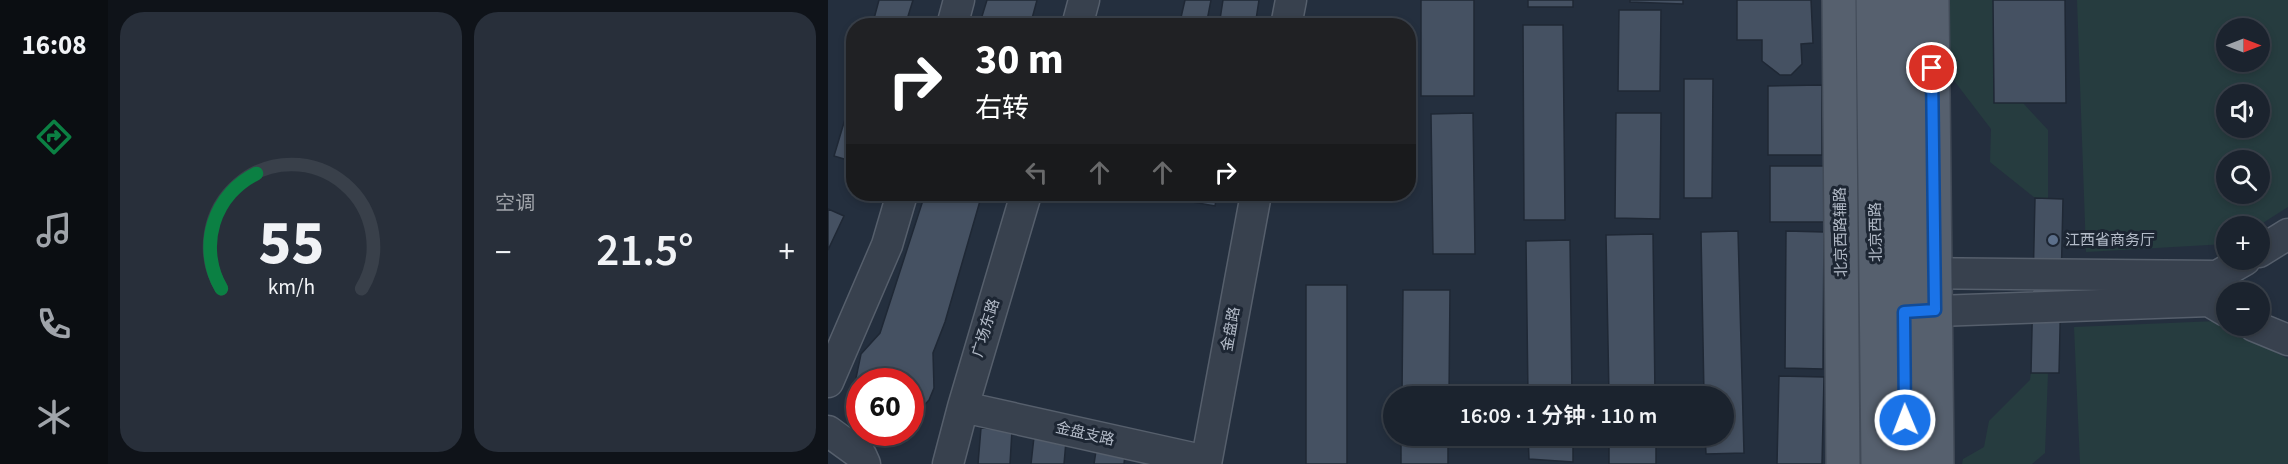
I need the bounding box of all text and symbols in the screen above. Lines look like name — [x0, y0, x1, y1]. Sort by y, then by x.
north arrow — [2216, 18, 2270, 72]
map controls — [2216, 18, 2270, 336]
text: 16:08 — [21, 26, 87, 65]
text: 30 m — [975, 30, 1064, 90]
icon: right — [876, 42, 954, 120]
pin — [1906, 42, 1957, 93]
icon: arrive — [1915, 51, 1948, 84]
button: sound — [2216, 84, 2270, 138]
text: 右转 — [975, 89, 1029, 128]
icon: directions — [33, 116, 75, 158]
button: search — [2216, 150, 2270, 204]
icon: left — [1020, 156, 1053, 189]
icon: ahead — [1083, 156, 1116, 189]
icon: ahead — [1146, 156, 1179, 189]
icon: right — [1209, 156, 1242, 189]
street label: 北京西路辅路 — [1830, 187, 1852, 277]
text: 空调 — [495, 190, 535, 218]
text: 55 — [258, 199, 324, 288]
street label: 北京西路 — [1865, 202, 1887, 262]
icon: music — [33, 209, 75, 251]
button: + — [2216, 216, 2270, 270]
text: 21.5° — [596, 219, 694, 283]
text: − — [495, 229, 511, 276]
text: + — [779, 229, 795, 276]
place label: 江西省商务厅 — [2065, 230, 2155, 251]
marker: 江西省商务厅 — [2046, 233, 2060, 247]
text: km/h — [267, 272, 315, 303]
button: − — [2216, 282, 2270, 336]
street label: 广场东路 — [967, 296, 1005, 360]
icon: phone — [33, 303, 75, 345]
street label: 金盘路 — [1217, 305, 1245, 353]
speed limit sign: 60 — [846, 368, 924, 446]
position arrow — [1873, 388, 1937, 452]
icon: climate — [33, 396, 75, 438]
text: 16:09 · 1 分钟 · 110 m — [1460, 400, 1657, 432]
street label: 金盘支路 — [1053, 417, 1117, 451]

